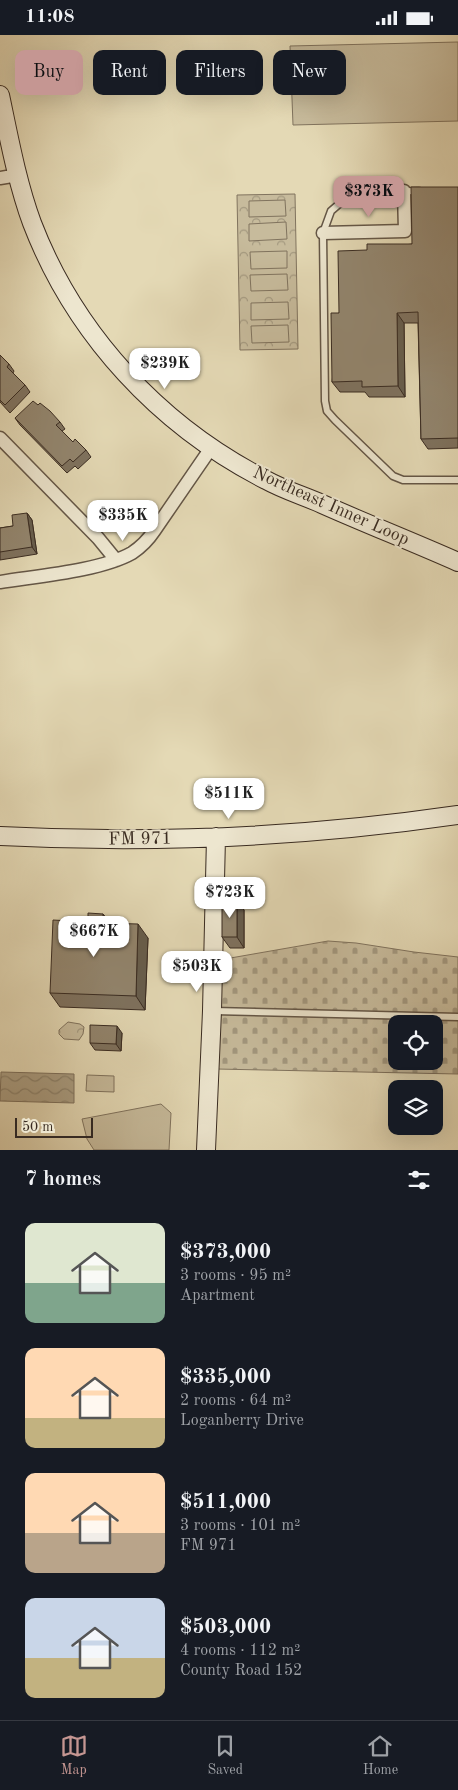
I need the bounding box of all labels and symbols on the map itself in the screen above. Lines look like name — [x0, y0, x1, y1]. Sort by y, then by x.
pin: $373K — [334, 175, 404, 218]
pin: $239K — [130, 347, 200, 390]
street label: Northeast Inner Loop — [250, 463, 412, 549]
pin: $335K — [88, 499, 158, 542]
pin: $511K — [194, 777, 264, 820]
street label: FM 971 — [108, 829, 172, 849]
pin: $723K — [195, 877, 265, 919]
pin: $667K — [59, 915, 129, 958]
pin: $503K — [162, 951, 232, 993]
scale bar — [15, 1115, 92, 1138]

